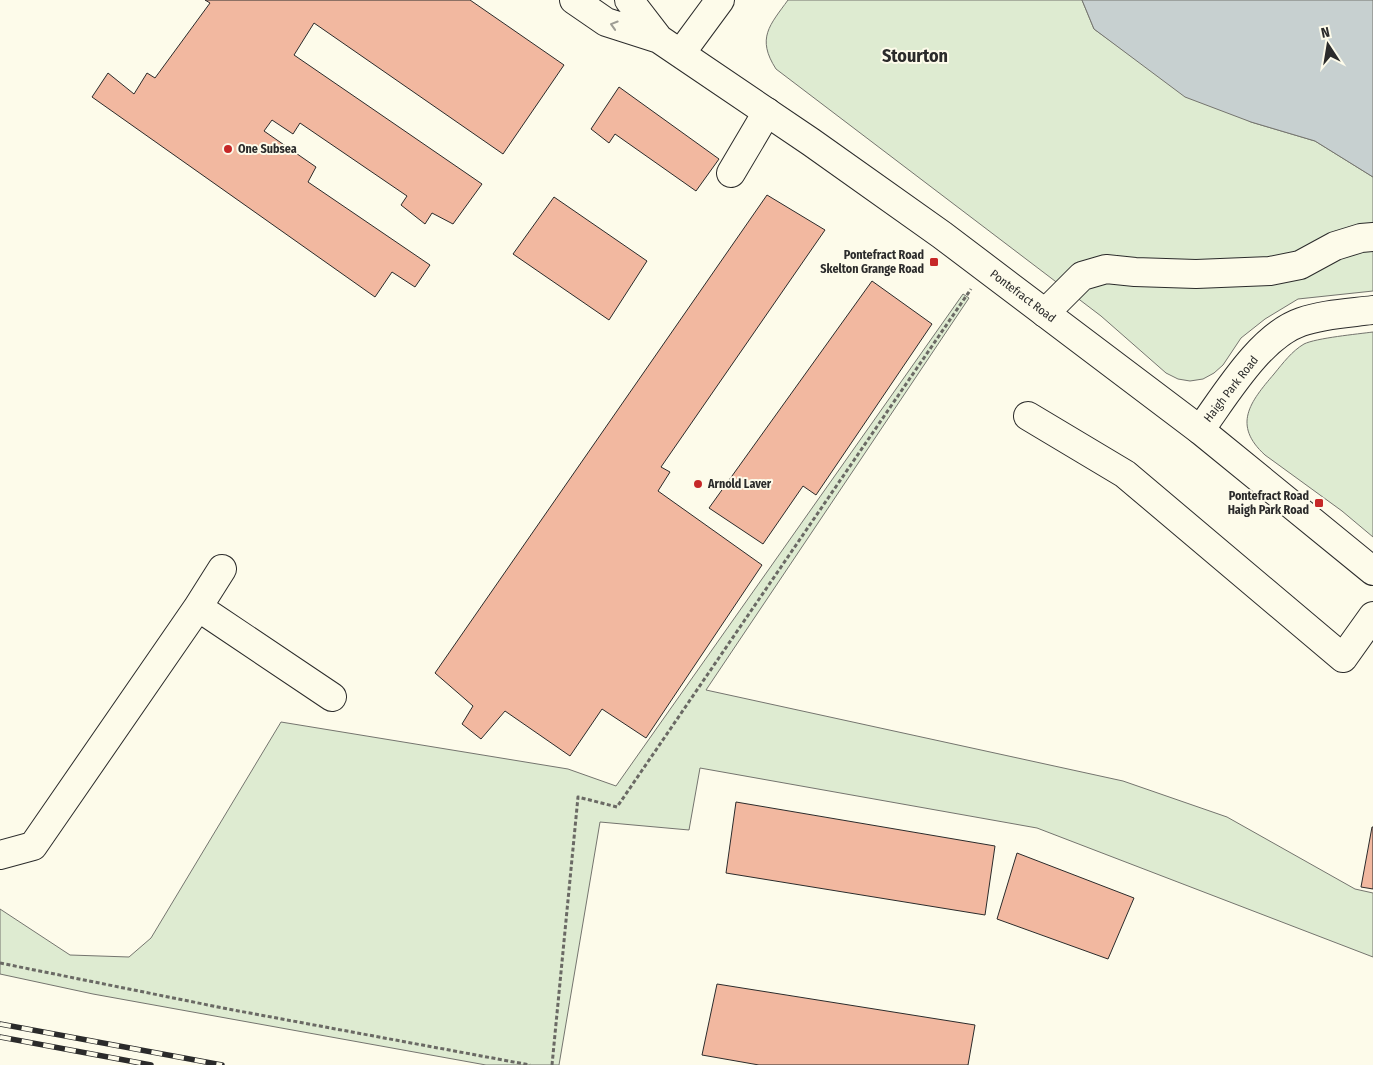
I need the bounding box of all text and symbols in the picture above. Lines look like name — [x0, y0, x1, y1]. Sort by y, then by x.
north arrow — [1303, 20, 1353, 70]
one-way arrow — [610, 21, 619, 31]
text: N — [1320, 24, 1331, 42]
district label: Stourton — [882, 45, 948, 67]
place label: One Subsea — [238, 142, 297, 156]
marker: One Subsea — [222, 143, 234, 155]
place label: Pontefract Road Skelton Grange Road — [820, 248, 924, 276]
marker: Pontefract Road Skelton Grange Road — [928, 256, 940, 268]
street label: Pontefract Road — [987, 267, 1059, 325]
street label: Haigh Park Road — [1201, 353, 1261, 425]
place label: Arnold Laver — [707, 477, 772, 491]
marker: Arnold Laver — [692, 478, 704, 490]
place label: Pontefract Road Haigh Park Road — [1228, 489, 1309, 517]
marker: Pontefract Road Haigh Park Road — [1313, 497, 1325, 509]

